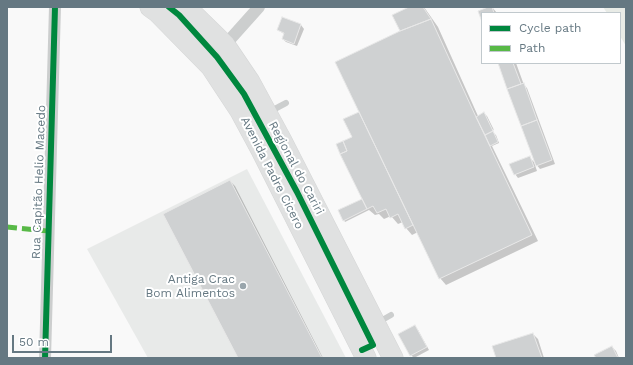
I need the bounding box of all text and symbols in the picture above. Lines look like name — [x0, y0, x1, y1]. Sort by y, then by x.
legend — [481, 12, 621, 64]
text: Cycle path — [519, 21, 581, 35]
text: Path — [519, 41, 545, 55]
street label: Rua Capitão Helio Macedo — [29, 105, 49, 259]
street label: Avenida Padre Cícero — [237, 114, 307, 232]
street label: Regional do Cariri — [265, 119, 327, 217]
place label: Antiga Crac Bom Alimentos — [145, 272, 235, 300]
marker: Antiga Crac Bom Alimentos — [238, 281, 248, 291]
scale bar — [14, 327, 114, 353]
text: 50 m — [19, 335, 49, 349]

